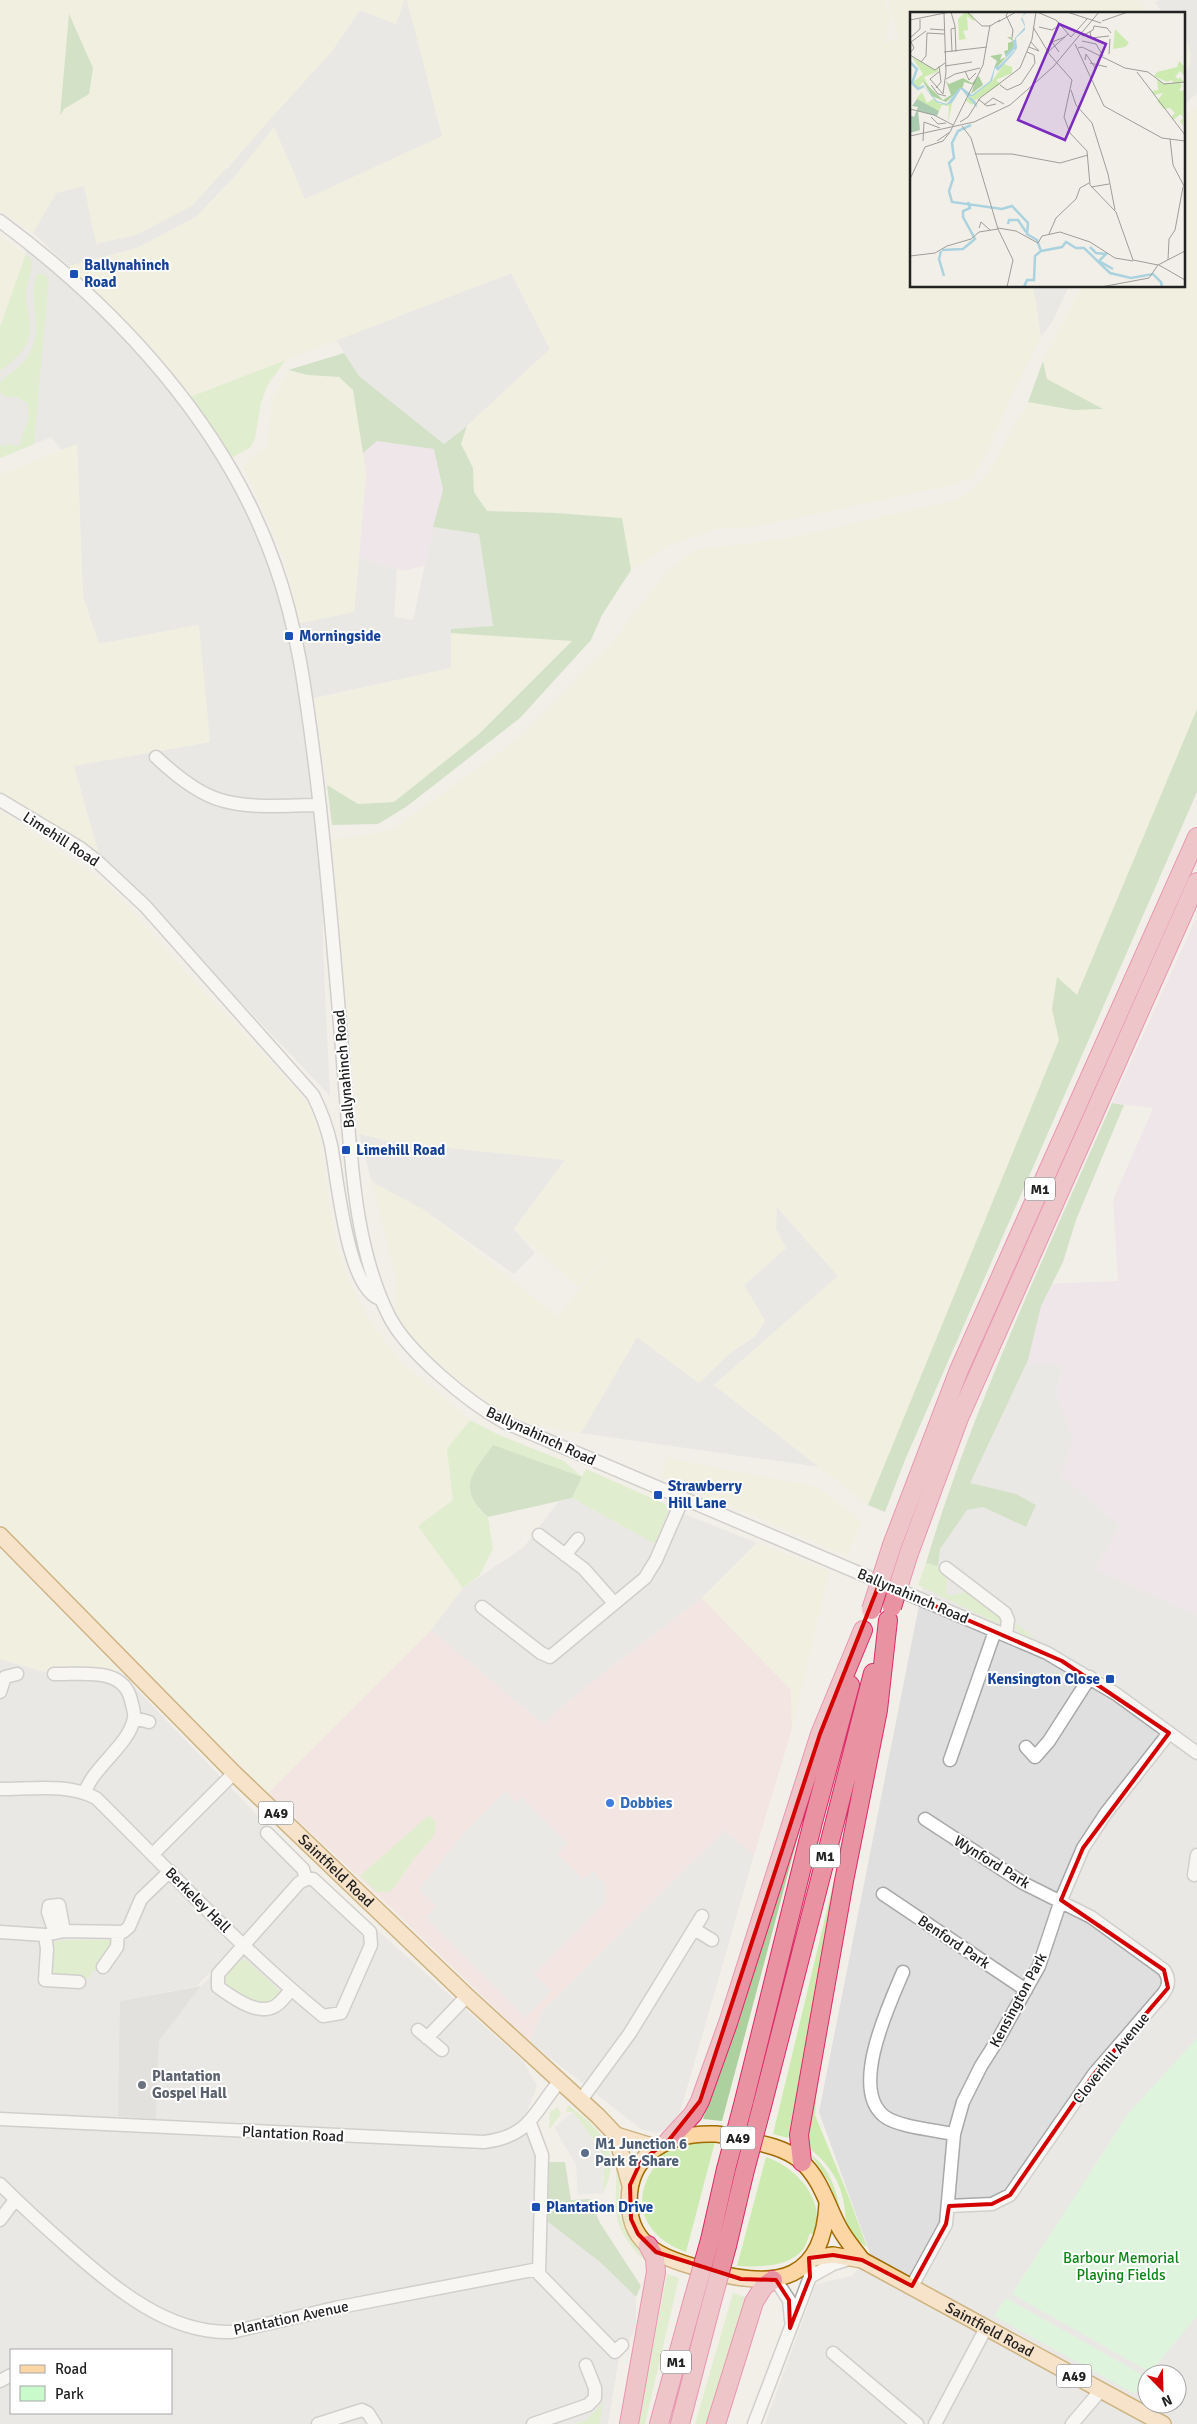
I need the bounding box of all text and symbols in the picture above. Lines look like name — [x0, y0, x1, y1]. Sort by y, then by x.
inset map — [910, 12, 1184, 288]
place label: Ballynahinch Road — [84, 256, 169, 291]
marker: Ballynahinch Road — [68, 268, 80, 280]
place label: Morningside — [299, 627, 381, 645]
marker: Morningside — [283, 630, 295, 642]
street label: Limehill Road — [19, 808, 103, 870]
street label: Ballynahinch Road — [330, 1009, 358, 1129]
place label: Limehill Road — [356, 1141, 445, 1159]
marker: Limehill Road — [340, 1144, 352, 1156]
road number: M1 — [1025, 1178, 1055, 1200]
street label: Ballynahinch Road — [483, 1403, 599, 1469]
place label: Strawberry Hill Lane — [668, 1477, 743, 1512]
marker: Strawberry Hill Lane — [652, 1489, 664, 1501]
street label: Ballynahinch Road — [855, 1564, 971, 1628]
place label: Kensington Close — [987, 1670, 1100, 1688]
marker: Kensington Close — [1104, 1673, 1116, 1685]
place label: Dobbies — [620, 1794, 673, 1812]
marker: Dobbies — [604, 1797, 616, 1809]
road number: A49 — [258, 1802, 294, 1825]
street label: Saintfield Road — [295, 1830, 378, 1911]
street label: Wynford Park — [951, 1832, 1034, 1893]
road number: M1 — [810, 1844, 840, 1868]
street label: Berkeley Hall — [162, 1864, 234, 1936]
street label: Benford Park — [915, 1911, 994, 1973]
street label: Kensington Park — [986, 1949, 1051, 2050]
street label: Cloverhill Avenue — [1069, 2009, 1153, 2107]
place label: Plantation Gospel Hall — [152, 2067, 227, 2102]
marker: Plantation Gospel Hall — [136, 2079, 148, 2091]
street label: Plantation Road — [241, 2122, 345, 2146]
road number: A49 — [720, 2126, 756, 2150]
place label: M1 Junction 6 Park & Share — [595, 2135, 687, 2170]
marker: M1 Junction 6 Park & Share — [579, 2147, 591, 2159]
place label: Plantation Drive — [546, 2198, 653, 2216]
marker: Plantation Drive — [530, 2201, 542, 2213]
park label: Barbour Memorial Playing Fields — [1063, 2249, 1179, 2284]
street label: Plantation Avenue — [232, 2297, 350, 2339]
street label: Saintfield Road — [942, 2298, 1037, 2361]
legend — [10, 2349, 172, 2414]
road number: M1 — [661, 2350, 691, 2374]
text: Road — [55, 2360, 87, 2378]
road number: A49 — [1056, 2364, 1092, 2388]
north arrow — [1137, 2364, 1187, 2414]
text: Park — [55, 2385, 84, 2403]
text: N — [1159, 2391, 1175, 2410]

